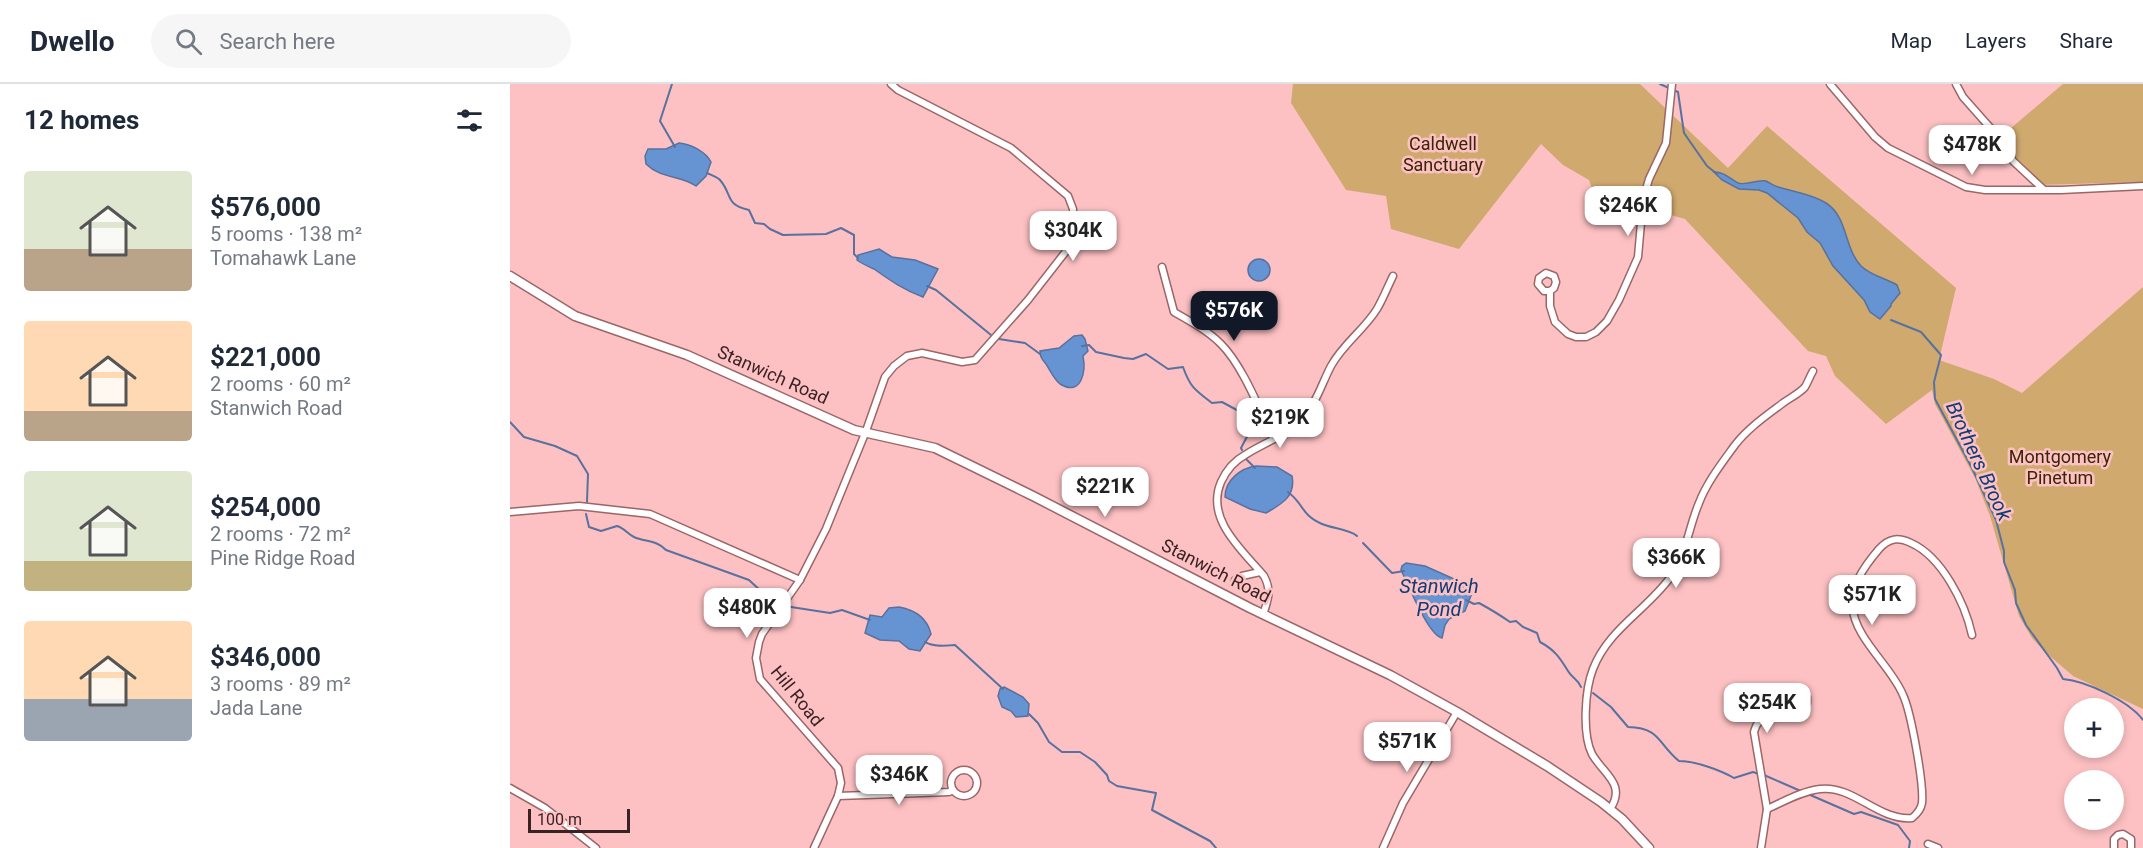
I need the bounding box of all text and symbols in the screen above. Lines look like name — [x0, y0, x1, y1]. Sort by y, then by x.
search box — [151, 14, 571, 68]
text: Dwello — [30, 25, 115, 58]
icon: search — [172, 25, 205, 58]
text: Search here — [220, 29, 335, 54]
text: Map — [1890, 29, 1932, 53]
text: Layers — [1965, 29, 2026, 53]
text: Share — [2059, 29, 2113, 53]
icon: filters — [453, 104, 486, 137]
text: 12 homes — [24, 105, 139, 135]
pin: $478K — [1930, 125, 2014, 176]
text: $478K — [1943, 132, 2001, 156]
park label: Caldwell Sanctuary — [1403, 133, 1484, 175]
pin: $246K — [1586, 186, 1670, 237]
text: $576,000 — [210, 192, 321, 222]
text: $246K — [1599, 193, 1657, 217]
icon: home — [72, 195, 144, 267]
pin: $304K — [1031, 211, 1115, 262]
text: $304K — [1044, 218, 1102, 242]
text: 5 rooms · 138 m² — [210, 222, 362, 246]
text: Tomahawk Lane — [210, 246, 356, 270]
pin: $576K — [1192, 291, 1276, 342]
text: $576K — [1205, 298, 1263, 322]
street label: Stanwich Road — [714, 341, 832, 408]
text: $221,000 — [210, 342, 321, 372]
icon: home — [72, 345, 144, 417]
text: 2 rooms · 60 m² — [210, 372, 351, 396]
text: Stanwich Road — [210, 396, 343, 420]
pin: $219K — [1238, 398, 1322, 449]
water label: Brothers Brook — [1941, 398, 2018, 525]
text: $219K — [1251, 405, 1309, 429]
park label: Montgomery Pinetum — [2009, 446, 2112, 488]
pin: $221K — [1063, 467, 1147, 518]
text: $221K — [1076, 474, 1134, 498]
text: $254,000 — [210, 492, 321, 522]
icon: home — [72, 495, 144, 567]
text: 2 rooms · 72 m² — [210, 522, 351, 546]
street label: Stanwich Road — [1158, 534, 1274, 607]
pin: $366K — [1634, 538, 1718, 589]
text: $366K — [1647, 545, 1705, 569]
text: Pine Ridge Road — [210, 546, 355, 570]
water label: Stanwich Pond — [1399, 574, 1479, 621]
pin: $571K — [1830, 575, 1914, 626]
text: $571K — [1843, 582, 1901, 606]
pin: $480K — [705, 588, 789, 639]
text: $480K — [718, 595, 776, 619]
text: $346,000 — [210, 642, 321, 672]
icon: home — [72, 645, 144, 717]
street label: Hill Road — [767, 661, 828, 730]
text: 3 rooms · 89 m² — [210, 672, 351, 696]
pin: $254K — [1725, 683, 1809, 734]
text: $254K — [1738, 690, 1796, 714]
text: Jada Lane — [210, 696, 302, 720]
map controls — [2064, 698, 2124, 830]
button: + — [2064, 698, 2124, 758]
pin: $571K — [1365, 722, 1449, 773]
text: $571K — [1378, 729, 1436, 753]
pin: $346K — [857, 755, 941, 806]
text: $346K — [870, 762, 928, 786]
button: − — [2064, 770, 2124, 830]
scale bar — [528, 806, 630, 834]
text: 100 m — [537, 810, 582, 829]

